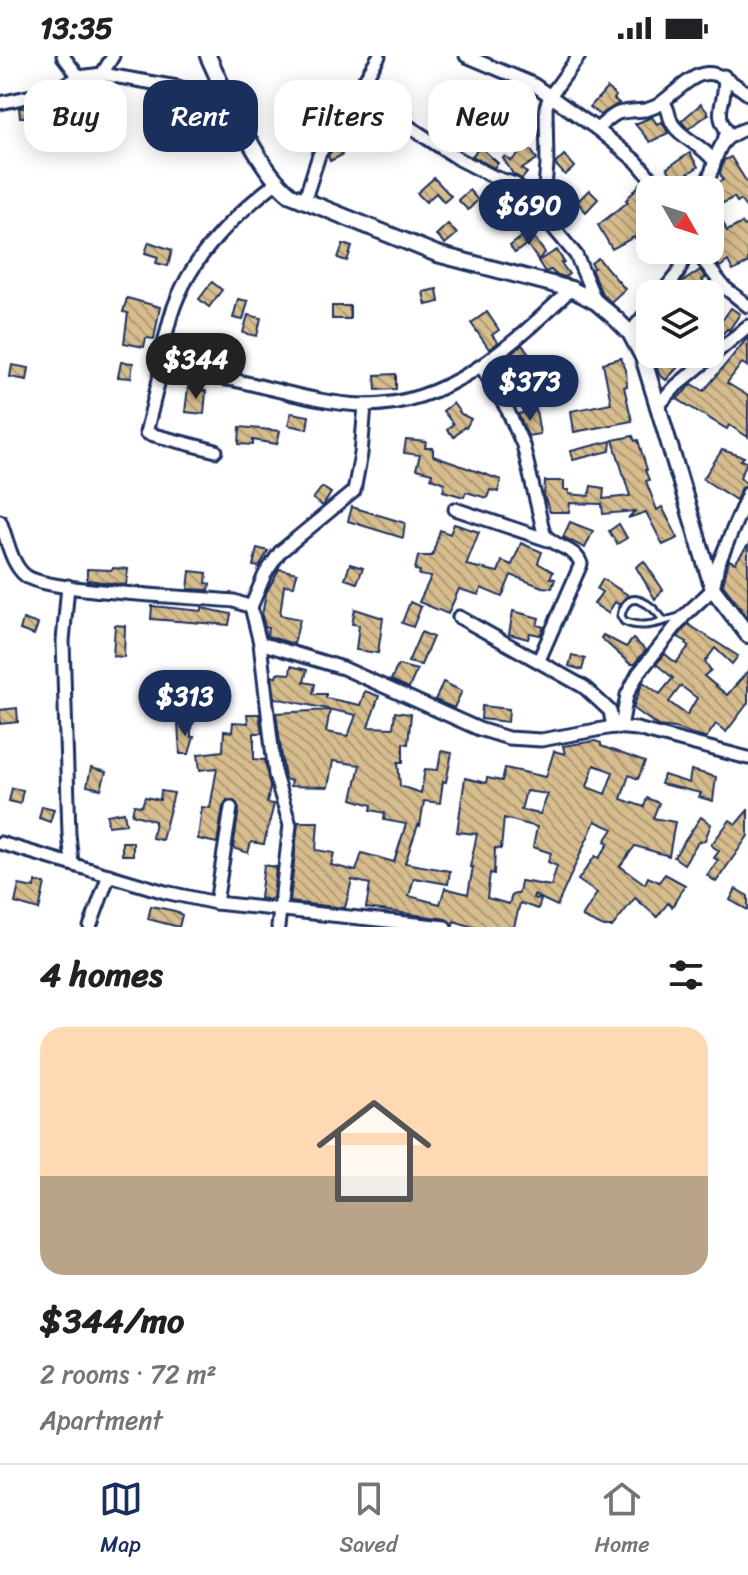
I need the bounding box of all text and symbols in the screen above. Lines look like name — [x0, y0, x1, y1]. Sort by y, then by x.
text: 13:35 — [40, 1, 113, 55]
chip: Buy — [24, 80, 127, 152]
chip: Rent — [143, 80, 258, 152]
chip: Filters — [274, 80, 412, 152]
chip: New — [428, 80, 537, 152]
north arrow — [636, 176, 724, 264]
map controls — [636, 176, 724, 368]
pin: $690 — [482, 179, 576, 247]
text: $690 — [497, 182, 561, 228]
button: layers — [636, 280, 724, 368]
pin: $344 — [149, 333, 243, 401]
text: $344 — [164, 336, 228, 382]
pin: $373 — [483, 355, 577, 423]
text: $373 — [500, 358, 560, 404]
pin: $313 — [138, 670, 232, 738]
text: $313 — [156, 673, 214, 719]
text: 4 homes — [40, 945, 163, 1005]
icon: filters — [664, 953, 708, 997]
icon: home — [302, 1079, 446, 1223]
text: $344/mo — [40, 1291, 184, 1351]
text: 2 rooms · 72 m² — [40, 1351, 217, 1397]
text: Apartment — [40, 1397, 163, 1443]
tab: Map — [99, 1477, 143, 1564]
tab: Saved — [340, 1477, 398, 1564]
tab: Home — [595, 1477, 649, 1564]

